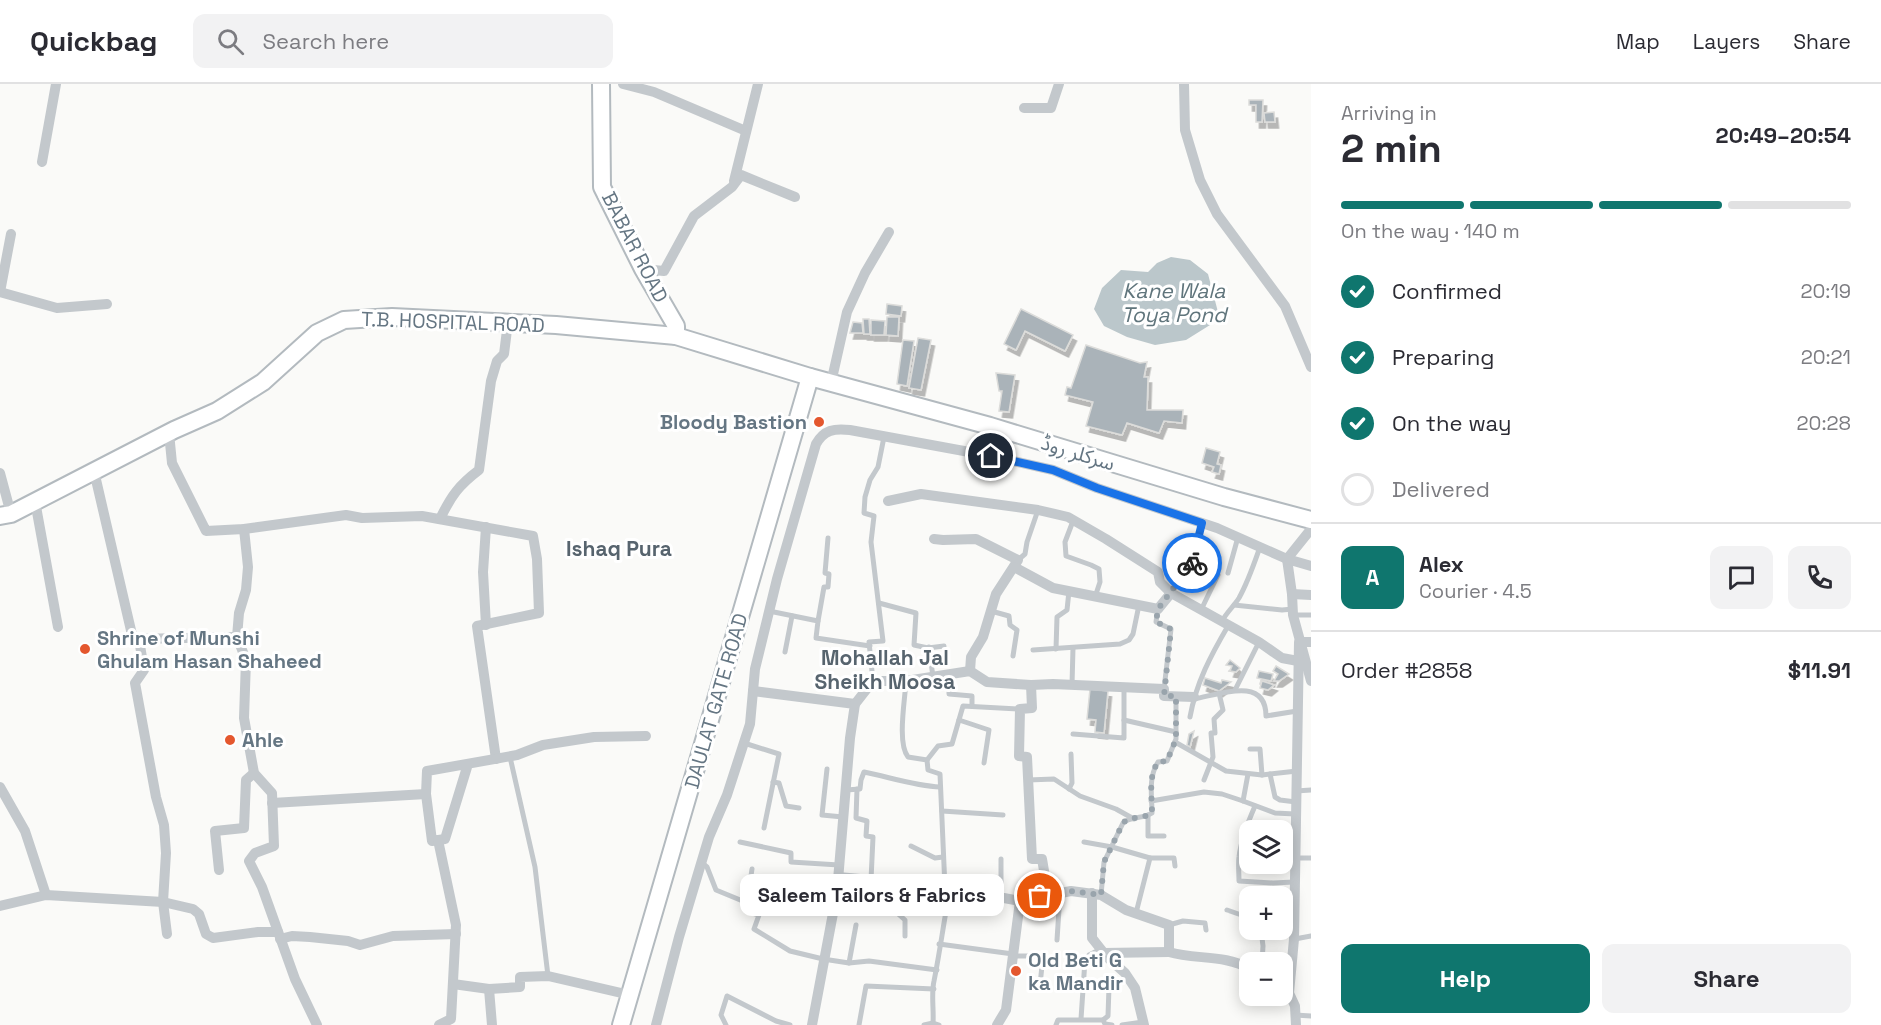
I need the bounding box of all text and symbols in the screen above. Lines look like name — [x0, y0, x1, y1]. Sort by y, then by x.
search box — [193, 14, 613, 68]
text: Quickbag — [30, 23, 157, 59]
icon: search — [214, 25, 247, 58]
text: Search here — [262, 27, 389, 55]
text: Map — [1616, 28, 1660, 55]
text: Layers — [1693, 28, 1760, 55]
text: Share — [1793, 28, 1851, 55]
text: Arriving in — [1341, 100, 1437, 126]
text: 20:49–20:54 — [1716, 121, 1851, 149]
text: 2 min — [1341, 124, 1442, 173]
street label: BABAR ROAD — [596, 187, 674, 307]
text: On the way · 140 m — [1341, 218, 1520, 244]
icon: check — [1341, 275, 1374, 308]
water label: Kane Wala Toya Pond — [1121, 277, 1229, 328]
text: Confirmed — [1392, 277, 1502, 305]
text: 20:19 — [1800, 278, 1851, 304]
street label: T.B. HOSPITAL ROAD — [361, 306, 545, 338]
icon: check — [1341, 341, 1374, 374]
text: Preparing — [1392, 343, 1494, 371]
text: 20:21 — [1801, 344, 1851, 370]
icon: check — [1341, 407, 1374, 440]
place label: Bloody Bastion — [660, 409, 807, 435]
text: On the way — [1392, 409, 1511, 437]
text: 20:28 — [1797, 410, 1851, 436]
marker: Bloody Bastion — [812, 415, 826, 429]
street label: سرکلر روڈ — [1038, 429, 1118, 477]
pin — [965, 430, 1016, 481]
icon: home — [974, 439, 1007, 472]
text: Delivered — [1392, 475, 1490, 503]
courier — [1162, 533, 1222, 593]
district label: Ishaq Pura — [566, 535, 672, 562]
button: chat — [1710, 546, 1773, 609]
button: phone — [1788, 546, 1851, 609]
icon: bike — [1176, 547, 1209, 580]
text: Alex — [1419, 550, 1464, 578]
text: A — [1366, 563, 1379, 591]
text: Courier · 4.5 — [1419, 578, 1532, 604]
street label: DAULAT GATE ROAD — [679, 610, 753, 792]
place label: Shrine of Munshi Ghulam Hasan Shaheed — [97, 625, 322, 674]
marker: Shrine of Munshi Ghulam Hasan Shaheed — [78, 642, 92, 656]
district label: Mohallah Jal Sheikh Moosa — [815, 644, 955, 695]
text: Order #2858 — [1341, 656, 1472, 684]
text: $11.91 — [1788, 656, 1851, 684]
place label: Ahle — [242, 727, 284, 753]
marker: Ahle — [223, 733, 237, 747]
map controls — [1239, 820, 1293, 1006]
button: layers — [1239, 820, 1293, 874]
pin — [1014, 870, 1065, 921]
callout: Saleem Tailors & Fabrics — [740, 875, 1004, 917]
icon: bag — [1023, 879, 1056, 912]
text: Saleem Tailors & Fabrics — [758, 882, 986, 908]
button: + — [1239, 886, 1293, 940]
button: Help — [1341, 944, 1590, 1013]
button: Share — [1602, 944, 1851, 1013]
place label: Old Beti G ka Mandir — [1028, 947, 1123, 996]
button: − — [1239, 952, 1293, 1006]
marker: Old Beti G ka Mandir — [1009, 964, 1023, 978]

